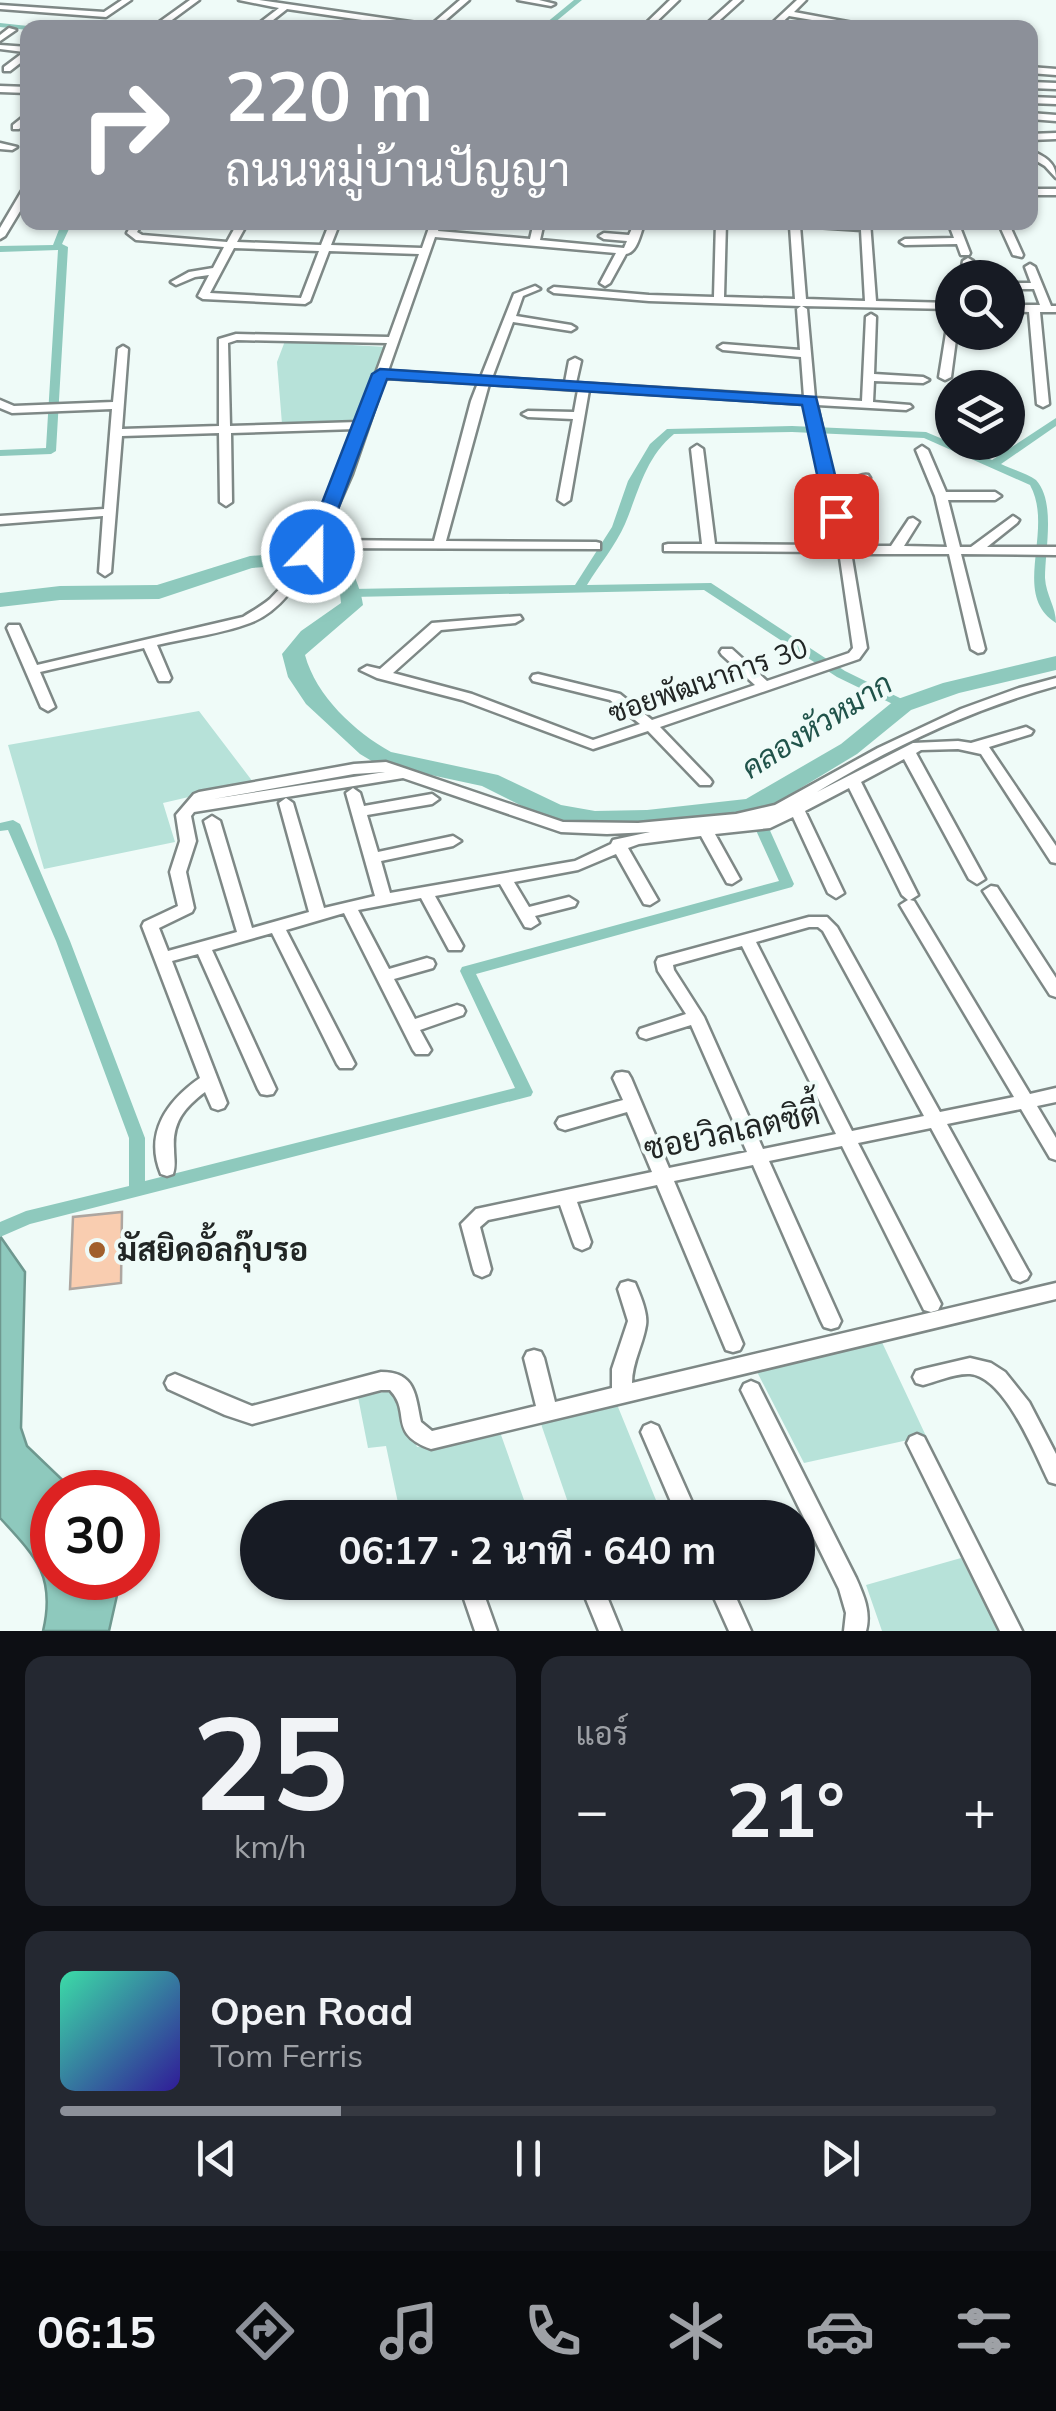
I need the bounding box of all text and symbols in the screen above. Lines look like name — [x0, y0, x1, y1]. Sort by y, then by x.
text: 220 m — [225, 51, 433, 139]
icon: right — [60, 60, 190, 190]
text: ถนนหมู่บ้านปัญญา — [225, 141, 570, 197]
map controls — [935, 260, 1025, 460]
button: search — [935, 260, 1025, 350]
button: layers — [935, 370, 1025, 460]
pin — [794, 474, 879, 559]
icon: arrive — [809, 489, 864, 544]
position arrow — [260, 500, 364, 604]
street label: ซอยพัฒนาการ 30 — [603, 629, 812, 730]
water label: คลองหัวหมาก — [734, 664, 899, 786]
street label: ซอยวิลเลตซิตี้ — [639, 1084, 825, 1168]
place label: มัสยิดอั้ลกุ๊บรอ — [117, 1222, 308, 1273]
marker: มัสยิดอั้ลกุ๊บรอ — [86, 1239, 108, 1261]
speed limit sign: 30 — [30, 1470, 160, 1600]
text: 06:17 · 2 นาที · 640 m — [339, 1526, 716, 1574]
text: 25 — [192, 1679, 348, 1843]
text: แอร์ — [576, 1713, 628, 1753]
text: 21° — [727, 1762, 845, 1856]
text: − — [576, 1775, 609, 1844]
text: + — [963, 1775, 996, 1844]
text: km/h — [234, 1826, 306, 1866]
text: Open Road — [210, 1987, 413, 2035]
text: Tom Ferris — [210, 2035, 363, 2075]
icon: previous — [189, 2131, 244, 2186]
icon: pause — [501, 2131, 556, 2186]
icon: next — [813, 2131, 868, 2186]
icon: directions — [230, 2296, 300, 2366]
icon: music — [374, 2296, 444, 2366]
icon: phone — [518, 2296, 588, 2366]
icon: climate — [661, 2296, 731, 2366]
icon: car — [805, 2296, 875, 2366]
icon: filters — [949, 2296, 1019, 2366]
text: 06:15 — [37, 2303, 156, 2359]

